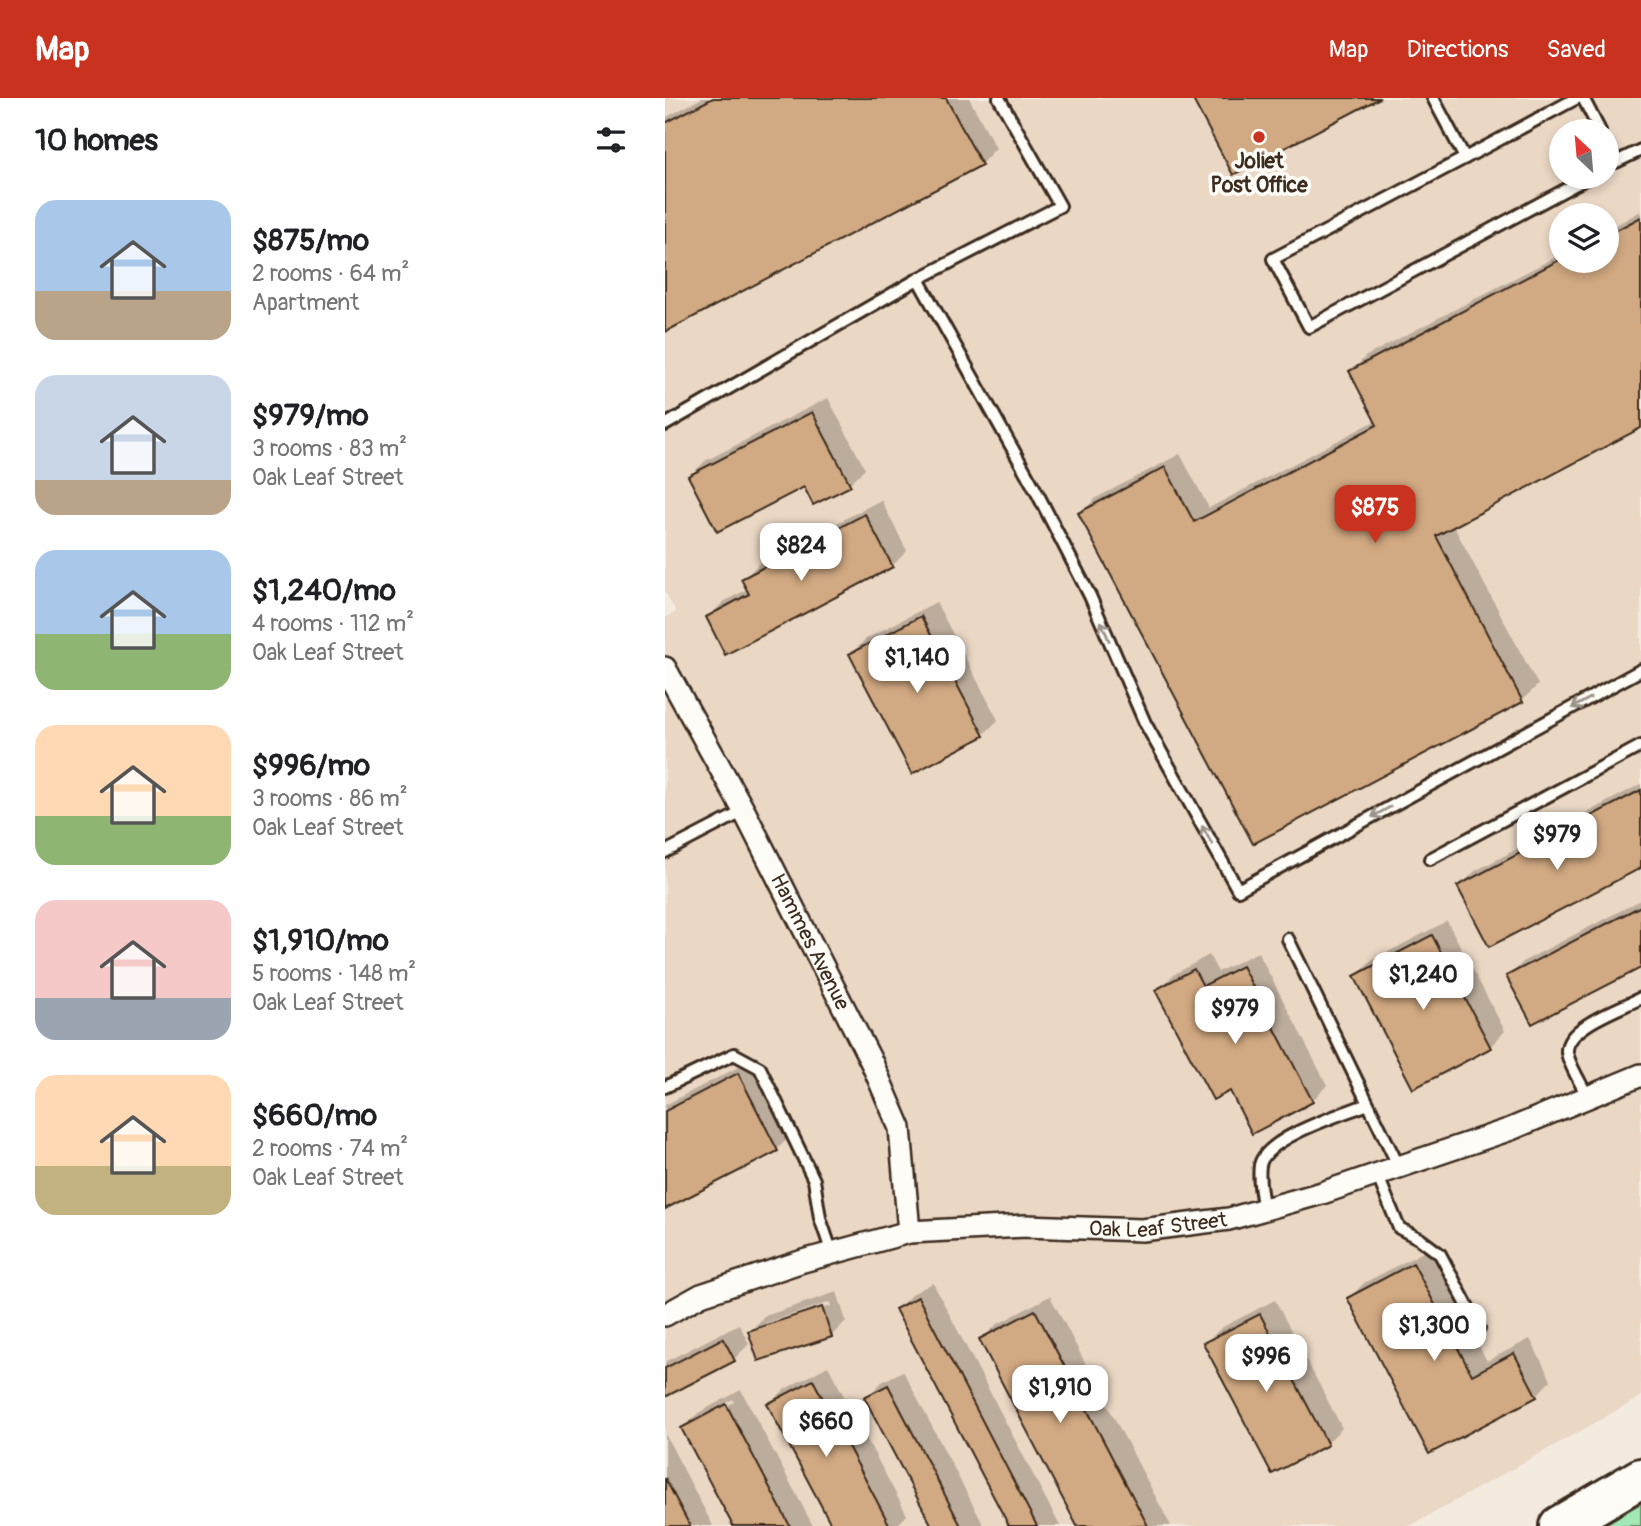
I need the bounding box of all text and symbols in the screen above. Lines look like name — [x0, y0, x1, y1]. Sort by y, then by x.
text: Map — [35, 29, 90, 70]
text: Map — [1329, 35, 1369, 64]
text: Directions — [1407, 35, 1508, 64]
text: Saved — [1546, 35, 1606, 64]
north arrow — [1549, 119, 1619, 189]
map controls — [1549, 119, 1619, 273]
icon: filters — [592, 121, 630, 159]
text: 10 homes — [35, 122, 158, 159]
marker: Joliet Post Office — [1251, 129, 1267, 145]
place label: Joliet Post Office — [1210, 148, 1308, 199]
button: layers — [1549, 203, 1619, 273]
text: $875/mo — [252, 222, 369, 259]
icon: home — [91, 228, 175, 312]
text: 2 rooms · 64 m² — [252, 259, 409, 288]
text: Apartment — [252, 288, 359, 317]
text: $979/mo — [252, 397, 369, 434]
icon: home — [91, 403, 175, 487]
text: 3 rooms · 83 m² — [252, 434, 407, 463]
text: Oak Leaf Street — [252, 463, 404, 492]
pin: $875 — [1334, 486, 1416, 545]
text: $875 — [1351, 493, 1399, 522]
pin: $824 — [760, 524, 842, 583]
text: $824 — [776, 531, 826, 560]
text: $1,240/mo — [252, 572, 396, 609]
icon: home — [91, 578, 175, 662]
text: 4 rooms · 112 m² — [252, 609, 414, 638]
one-way arrow — [1098, 621, 1111, 643]
pin: $1,140 — [860, 636, 974, 695]
text: Oak Leaf Street — [252, 638, 404, 667]
text: $1,140 — [884, 643, 950, 672]
one-way arrow — [1571, 697, 1592, 710]
text: $996/mo — [252, 747, 370, 784]
icon: home — [91, 753, 175, 837]
text: 3 rooms · 86 m² — [252, 784, 408, 813]
one-way arrow — [1372, 805, 1392, 819]
pin: $979 — [1516, 812, 1598, 872]
text: Oak Leaf Street — [252, 813, 404, 842]
text: $979 — [1533, 820, 1581, 849]
one-way arrow — [1200, 825, 1214, 845]
street label: Hammes Avenue — [764, 869, 856, 1015]
text: $1,910/mo — [252, 922, 389, 959]
icon: home — [91, 928, 175, 1012]
pin: $1,240 — [1366, 953, 1480, 1012]
text: 5 rooms · 148 m² — [252, 959, 416, 988]
text: $1,240 — [1388, 960, 1458, 989]
pin: $979 — [1194, 986, 1276, 1046]
text: Oak Leaf Street — [252, 988, 404, 1017]
text: $979 — [1211, 994, 1259, 1023]
text: $660/mo — [252, 1097, 377, 1134]
icon: home — [91, 1103, 175, 1187]
text: 2 rooms · 74 m² — [252, 1134, 408, 1163]
text: Oak Leaf Street — [252, 1163, 404, 1192]
street label: Oak Leaf Street — [1088, 1206, 1229, 1244]
pin: $1,300 — [1377, 1304, 1491, 1363]
text: $1,300 — [1398, 1311, 1470, 1340]
pin: $996 — [1225, 1334, 1307, 1394]
text: $996 — [1241, 1342, 1291, 1371]
pin: $1,910 — [1003, 1366, 1117, 1425]
text: $1,910 — [1028, 1373, 1092, 1402]
pin: $660 — [785, 1400, 867, 1459]
text: $660 — [799, 1407, 853, 1436]

